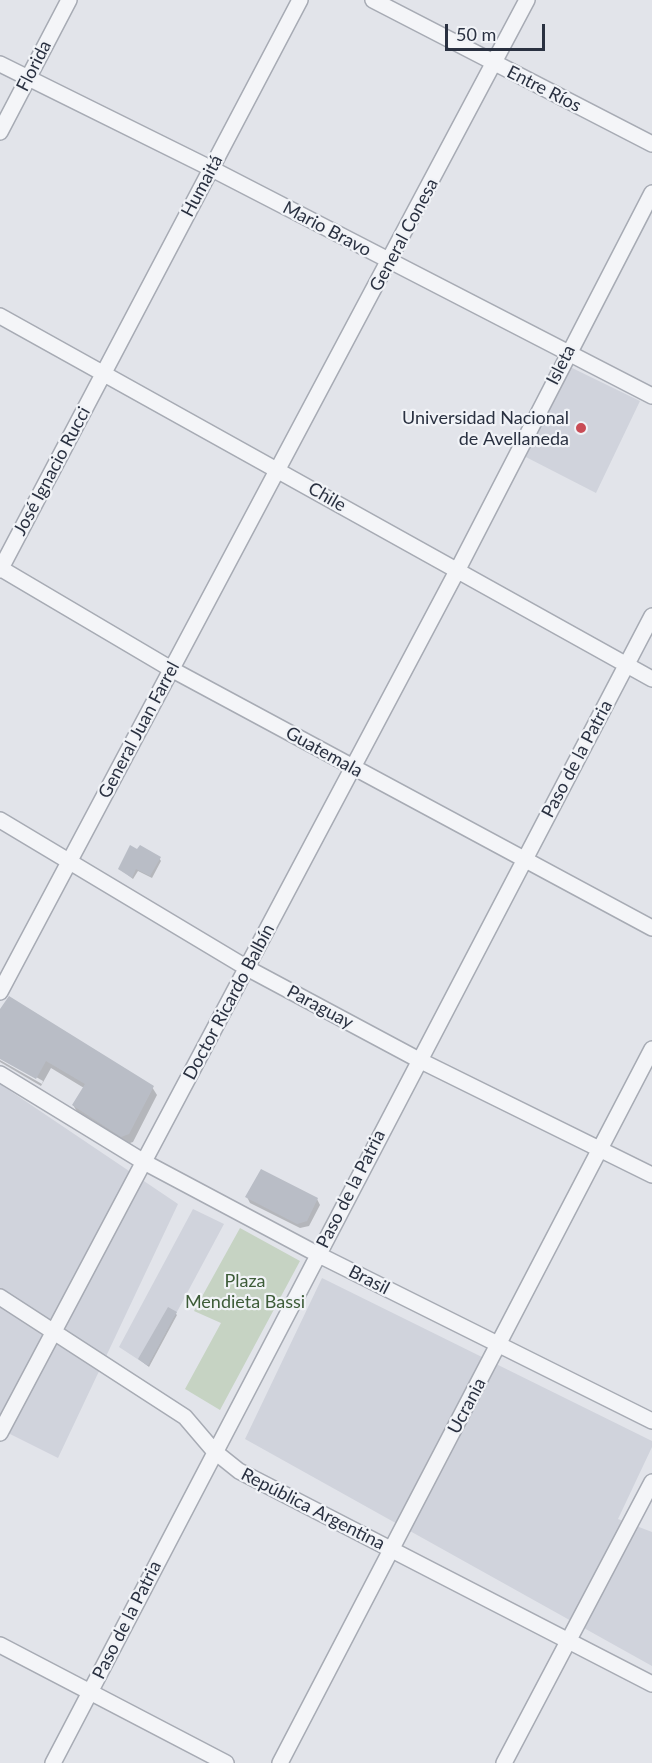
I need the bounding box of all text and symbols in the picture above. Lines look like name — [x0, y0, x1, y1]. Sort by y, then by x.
scale bar — [448, 12, 548, 50]
text: 50 m — [456, 23, 496, 45]
street label: Florida — [12, 37, 56, 95]
street label: Entre Ríos — [503, 61, 585, 117]
street label: Humaitá — [177, 151, 227, 221]
street label: General Conesa — [365, 175, 443, 295]
street label: Mario Bravo — [279, 197, 375, 261]
street label: Isleta — [542, 342, 580, 388]
street label: José Ignacio Rucci — [9, 403, 95, 539]
place label: Universidad Nacional de Avellaneda — [402, 407, 569, 450]
marker: Universidad Nacional de Avellaneda — [574, 421, 588, 435]
street label: Chile — [304, 478, 350, 516]
street label: General Juan Farrel — [94, 658, 184, 802]
street label: Paso de la Patria — [537, 697, 617, 821]
street label: Guatemala — [282, 722, 366, 782]
street label: Doctor Ricardo Balbín — [179, 920, 279, 1084]
street label: Paraguay — [283, 981, 357, 1033]
street label: Paso de la Patria — [312, 1126, 390, 1252]
street label: Brasil — [345, 1261, 393, 1299]
park label: Plaza Mendieta Bassi — [185, 1270, 305, 1312]
street label: Ucrania — [443, 1374, 491, 1438]
street label: República Argentina — [238, 1463, 388, 1555]
street label: Paso de la Patria — [88, 1557, 166, 1683]

